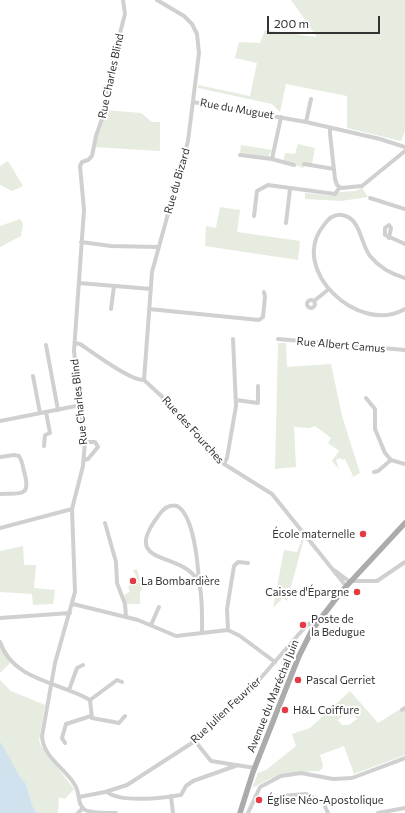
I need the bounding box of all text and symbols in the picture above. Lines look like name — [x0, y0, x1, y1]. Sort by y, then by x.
scale bar — [269, 8, 382, 34]
text: 200 m — [274, 16, 309, 30]
street label: Rue Charles Blind — [96, 32, 126, 120]
street label: Rue du Muguet — [199, 96, 275, 122]
street label: Rue du Bizard — [161, 147, 193, 215]
street label: Rue Albert Camus — [296, 335, 386, 355]
street label: Rue Charles Blind — [68, 358, 90, 446]
street label: Rue des Fourches — [159, 394, 227, 466]
place label: École maternelle — [272, 527, 355, 541]
marker: École maternelle — [358, 529, 368, 539]
place label: La Bombardière — [141, 574, 220, 588]
marker: La Bombardière — [128, 576, 138, 586]
place label: Caisse d'Épargne — [265, 585, 349, 599]
marker: Caisse d'Épargne — [352, 587, 362, 597]
place label: Poste de la Bedugue — [311, 612, 365, 638]
marker: Poste de la Bedugue — [298, 620, 308, 630]
street label: Avenue du Maréchal Juin — [244, 638, 302, 754]
place label: Pascal Gerriet — [306, 673, 375, 687]
street label: Rue Julien Feuvrier — [188, 674, 264, 746]
marker: Pascal Gerriet — [293, 675, 303, 685]
place label: H&L Coiffure — [293, 703, 359, 717]
marker: H&L Coiffure — [280, 705, 290, 715]
place label: Église Néo-Apostolique — [267, 793, 384, 807]
marker: Église Néo-Apostolique — [254, 795, 264, 805]

